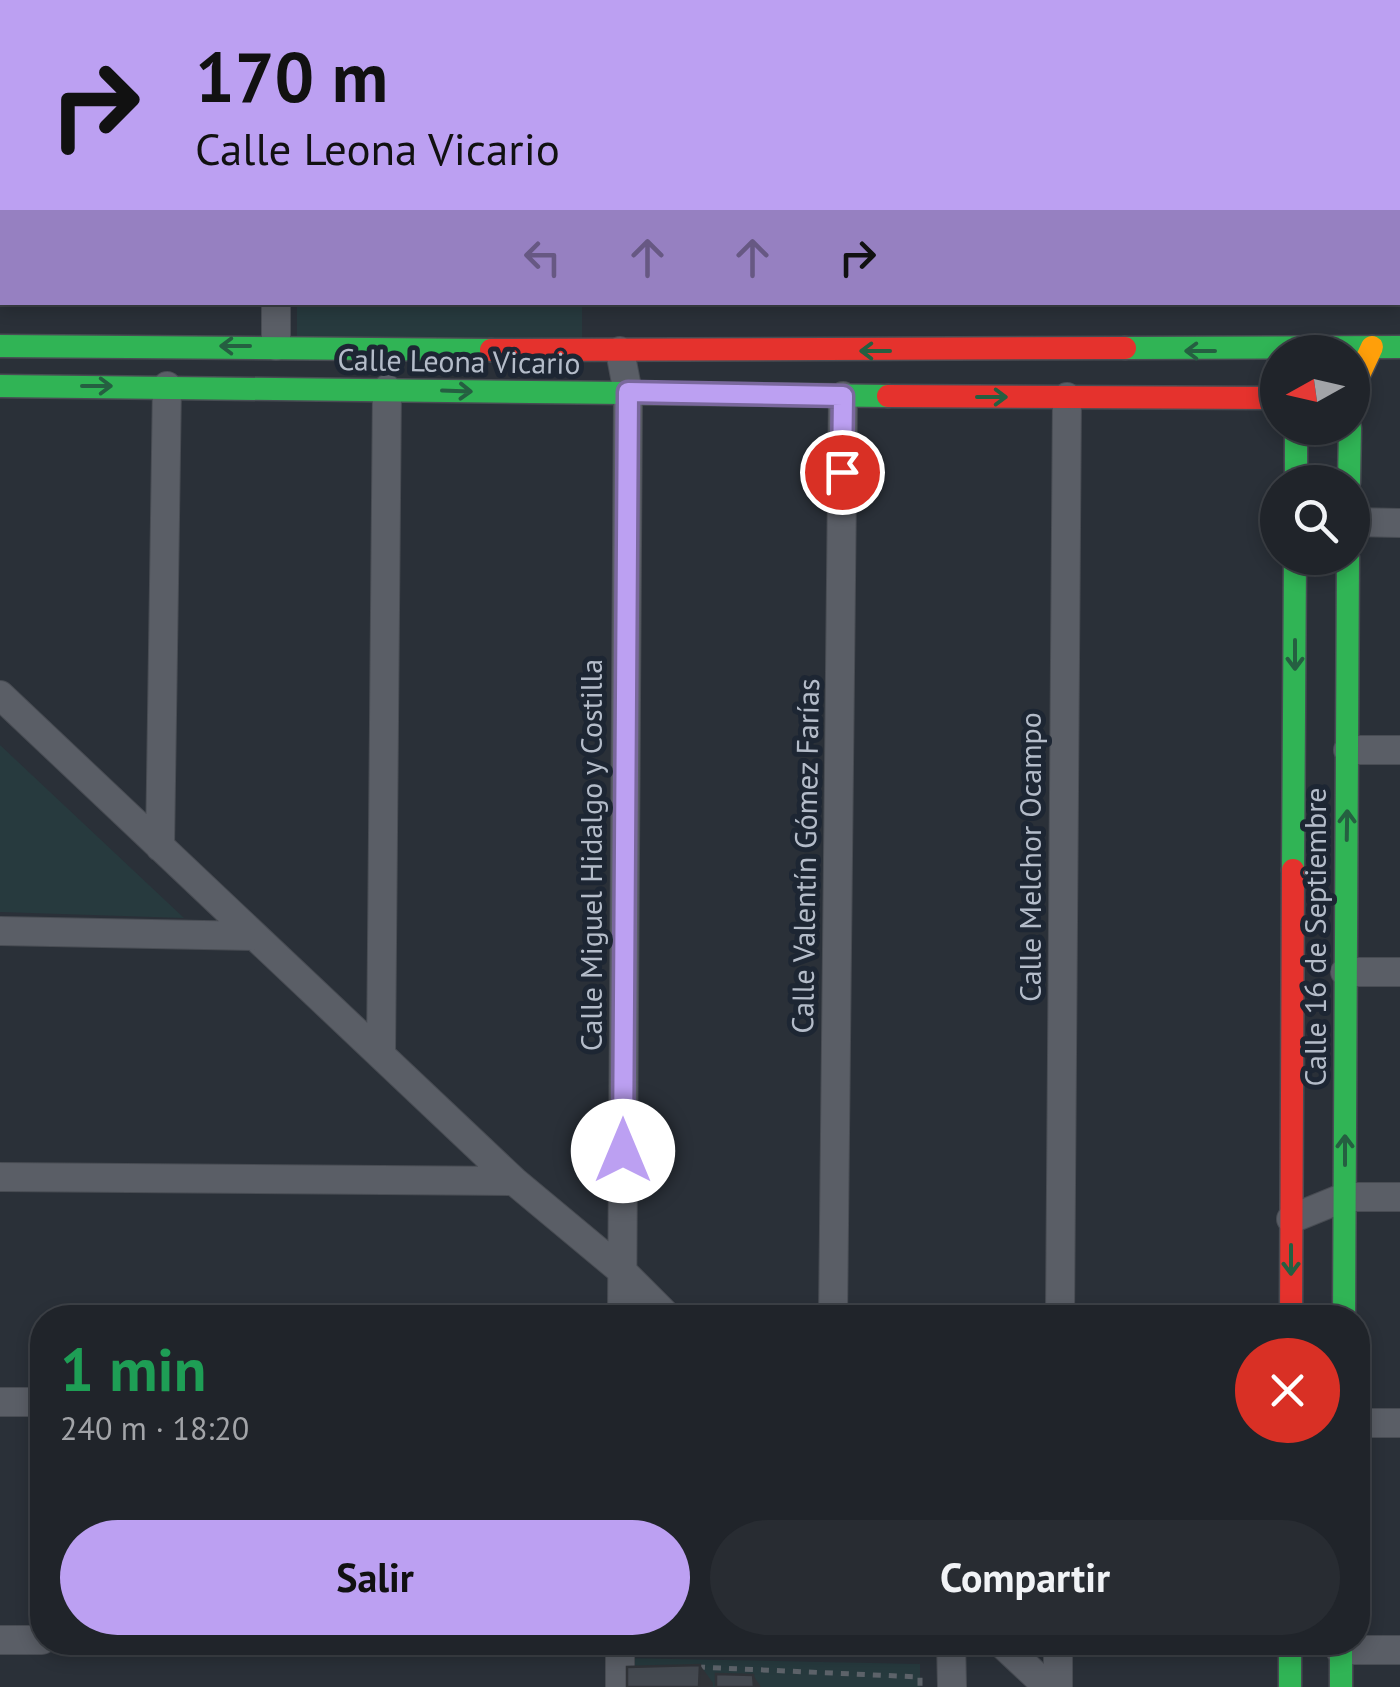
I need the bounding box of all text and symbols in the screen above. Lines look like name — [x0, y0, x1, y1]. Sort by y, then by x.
text: 170 m — [195, 31, 388, 121]
icon: right — [30, 40, 160, 170]
text: Calle Leona Vicario — [195, 119, 560, 177]
icon: left — [515, 230, 570, 285]
icon: ahead — [620, 230, 675, 285]
icon: ahead — [725, 230, 780, 285]
icon: right — [830, 230, 885, 285]
north arrow — [1260, 335, 1370, 445]
map controls — [1260, 335, 1370, 575]
one-way arrow — [219, 336, 252, 356]
street label: Calle Leona Vicario — [337, 339, 581, 382]
one-way arrow — [859, 342, 892, 360]
one-way arrow — [1184, 342, 1216, 360]
one-way arrow — [80, 376, 113, 396]
one-way arrow — [441, 381, 473, 400]
one-way arrow — [976, 387, 1008, 406]
pin — [800, 430, 885, 515]
icon: arrive — [815, 445, 870, 500]
button: search — [1260, 465, 1370, 575]
one-way arrow — [1286, 638, 1304, 670]
street label: Calle Miguel Hidalgo y Costilla — [571, 659, 610, 1051]
street label: Calle Valentín Gómez Farías — [782, 678, 827, 1034]
street label: Calle Melchor Ocampo — [1010, 712, 1049, 1002]
street label: Calle 16 de Septiembre — [1295, 787, 1334, 1087]
one-way arrow — [1338, 810, 1356, 842]
position arrow — [571, 1099, 675, 1203]
one-way arrow — [1336, 1135, 1354, 1168]
one-way arrow — [1282, 1242, 1300, 1275]
text: 1 min — [60, 1330, 206, 1408]
button: close — [1235, 1338, 1340, 1443]
text: 240 m · 18:20 — [60, 1407, 249, 1449]
button: Salir — [60, 1520, 690, 1635]
button: Compartir — [710, 1520, 1340, 1635]

